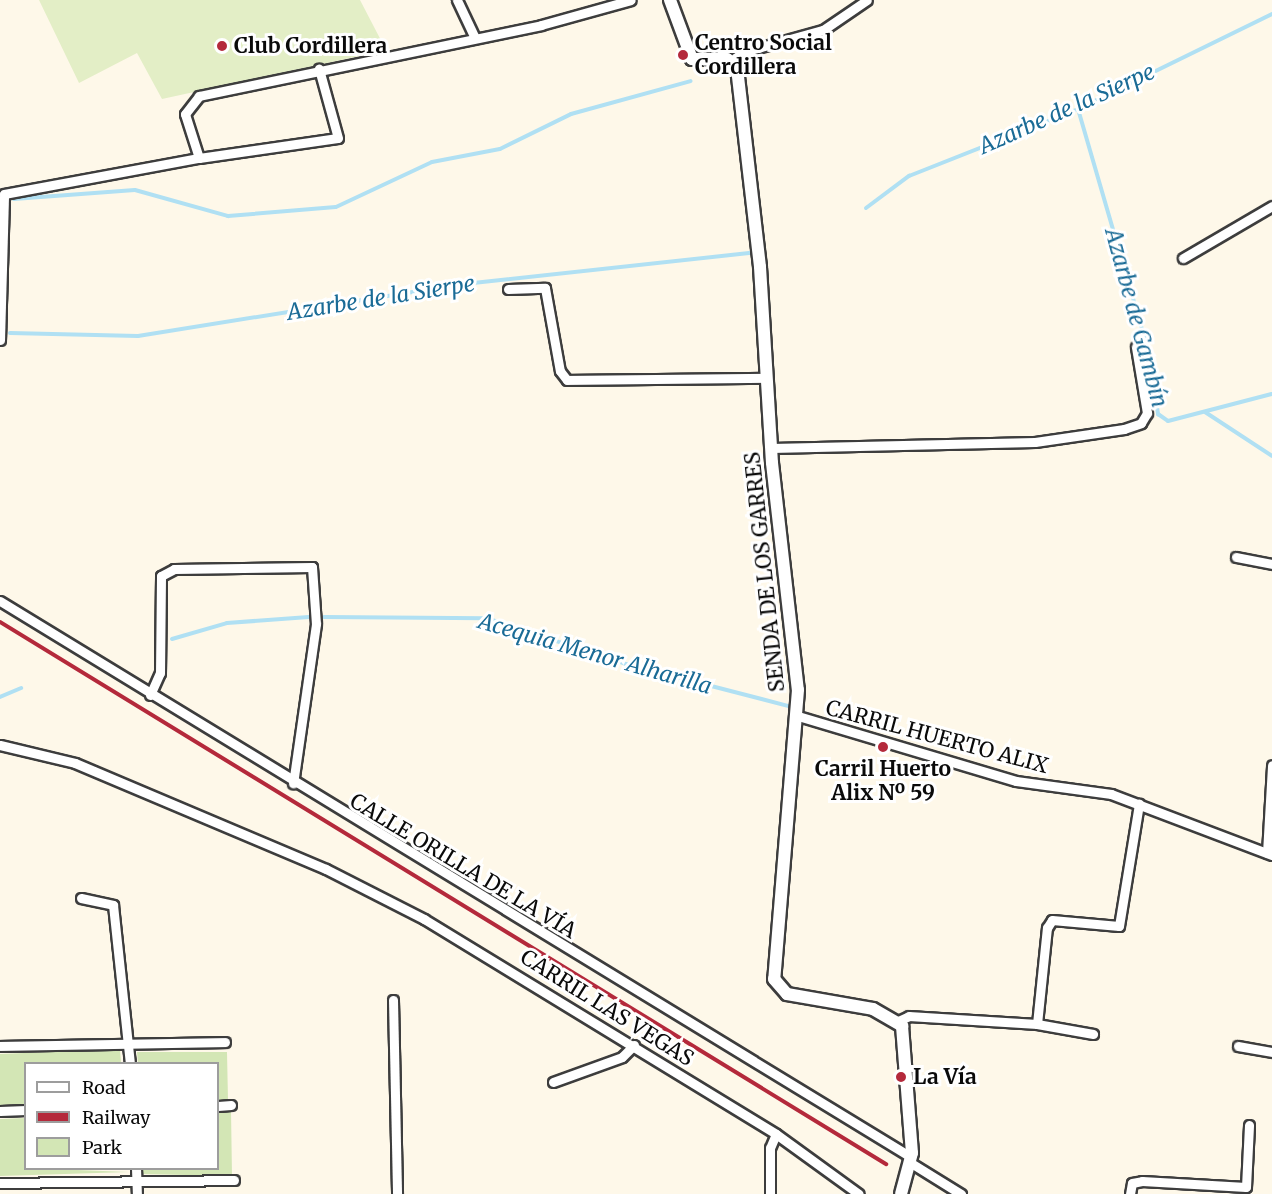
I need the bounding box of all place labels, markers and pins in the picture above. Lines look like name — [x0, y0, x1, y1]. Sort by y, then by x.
place label: Centro Social Cordillera — [695, 30, 832, 80]
place label: Club Cordillera — [234, 33, 387, 59]
marker: Club Cordillera — [215, 39, 229, 53]
marker: Centro Social Cordillera — [676, 48, 690, 62]
marker: Carril Huerto Alix Nº 59 — [876, 740, 890, 754]
place label: Carril Huerto Alix Nº 59 — [815, 756, 951, 806]
place label: La Vía — [913, 1064, 977, 1090]
marker: La Vía — [894, 1070, 908, 1084]

